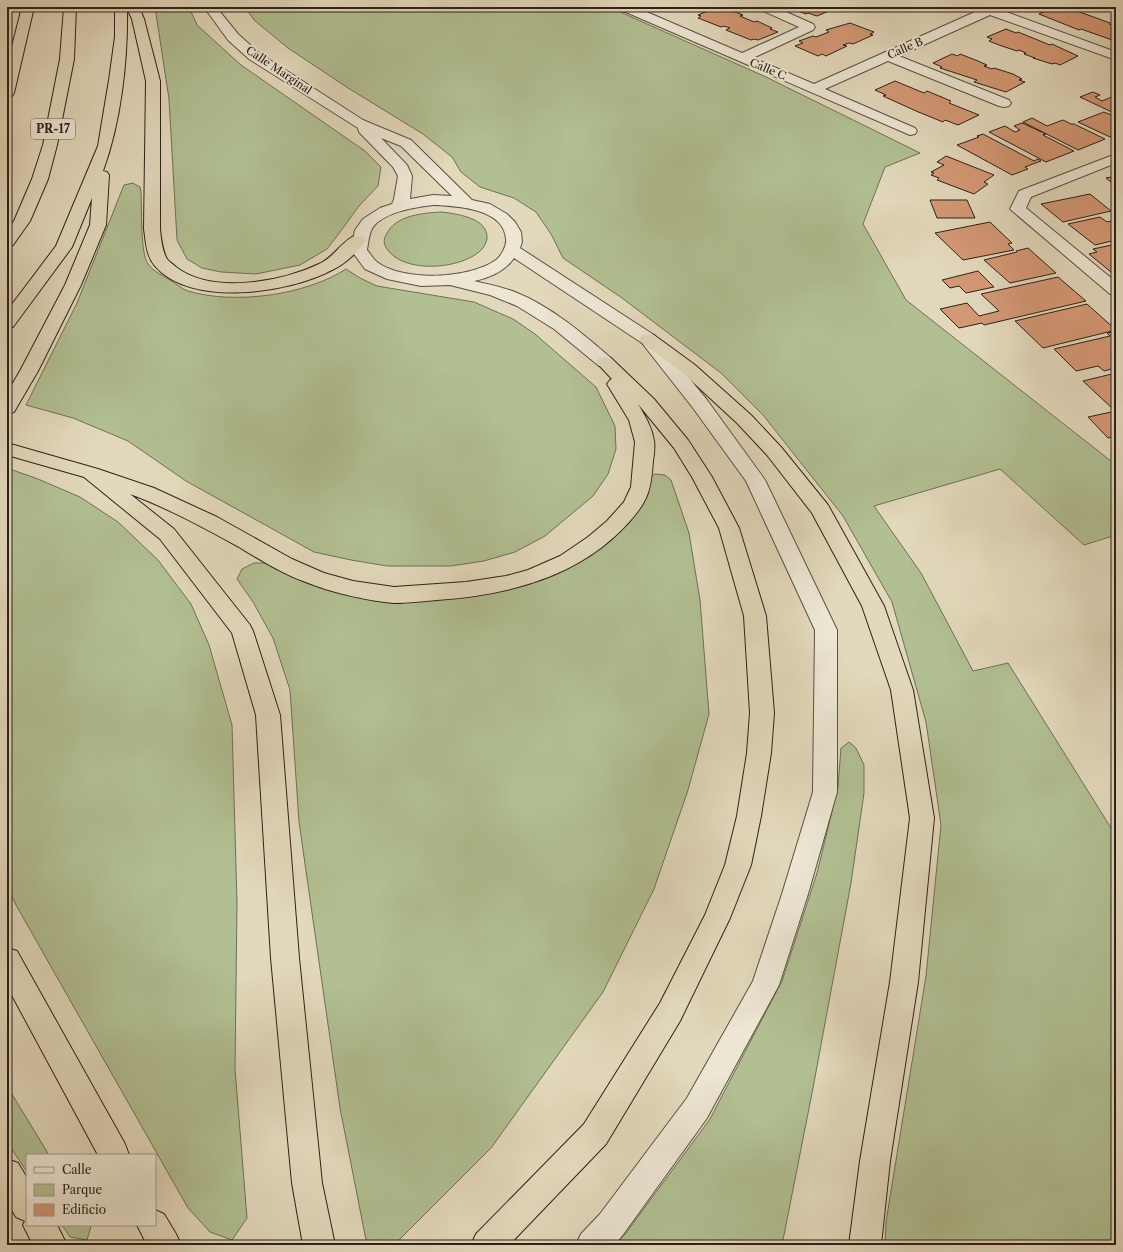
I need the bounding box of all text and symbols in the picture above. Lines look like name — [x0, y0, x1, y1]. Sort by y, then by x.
street label: Calle B — [885, 34, 925, 62]
street label: Calle Marginal — [243, 43, 315, 98]
street label: Calle C — [748, 55, 788, 83]
road number: PR-17 — [31, 119, 75, 139]
legend — [26, 1154, 156, 1226]
text: Calle — [62, 1162, 92, 1177]
text: Parque — [62, 1182, 103, 1197]
text: Edificio — [62, 1202, 106, 1217]

